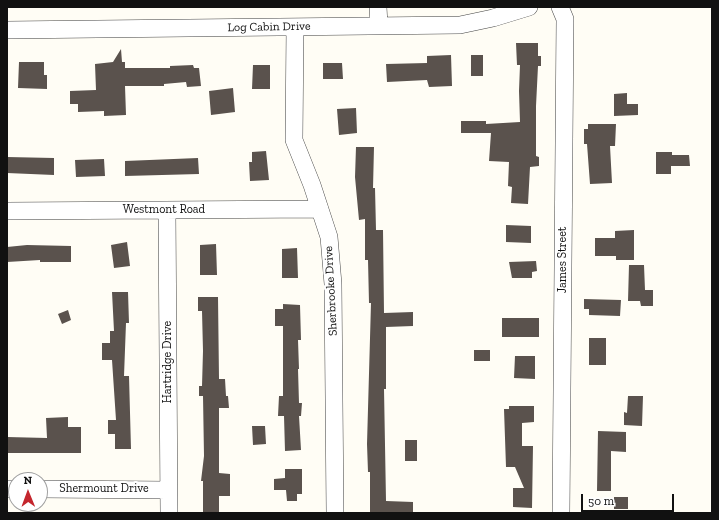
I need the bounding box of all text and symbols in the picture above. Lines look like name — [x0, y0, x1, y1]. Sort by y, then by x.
street label: Log Cabin Drive — [227, 19, 311, 35]
street label: Westmont Road — [123, 203, 205, 217]
street label: James Street — [556, 227, 570, 293]
street label: Sherbrooke Drive — [321, 246, 341, 336]
street label: Hartridge Drive — [161, 321, 175, 403]
north arrow — [8, 472, 48, 512]
text: N — [23, 474, 32, 487]
street label: Shermount Drive — [59, 482, 149, 496]
scale bar — [583, 486, 676, 512]
text: 50 m — [588, 494, 614, 508]

